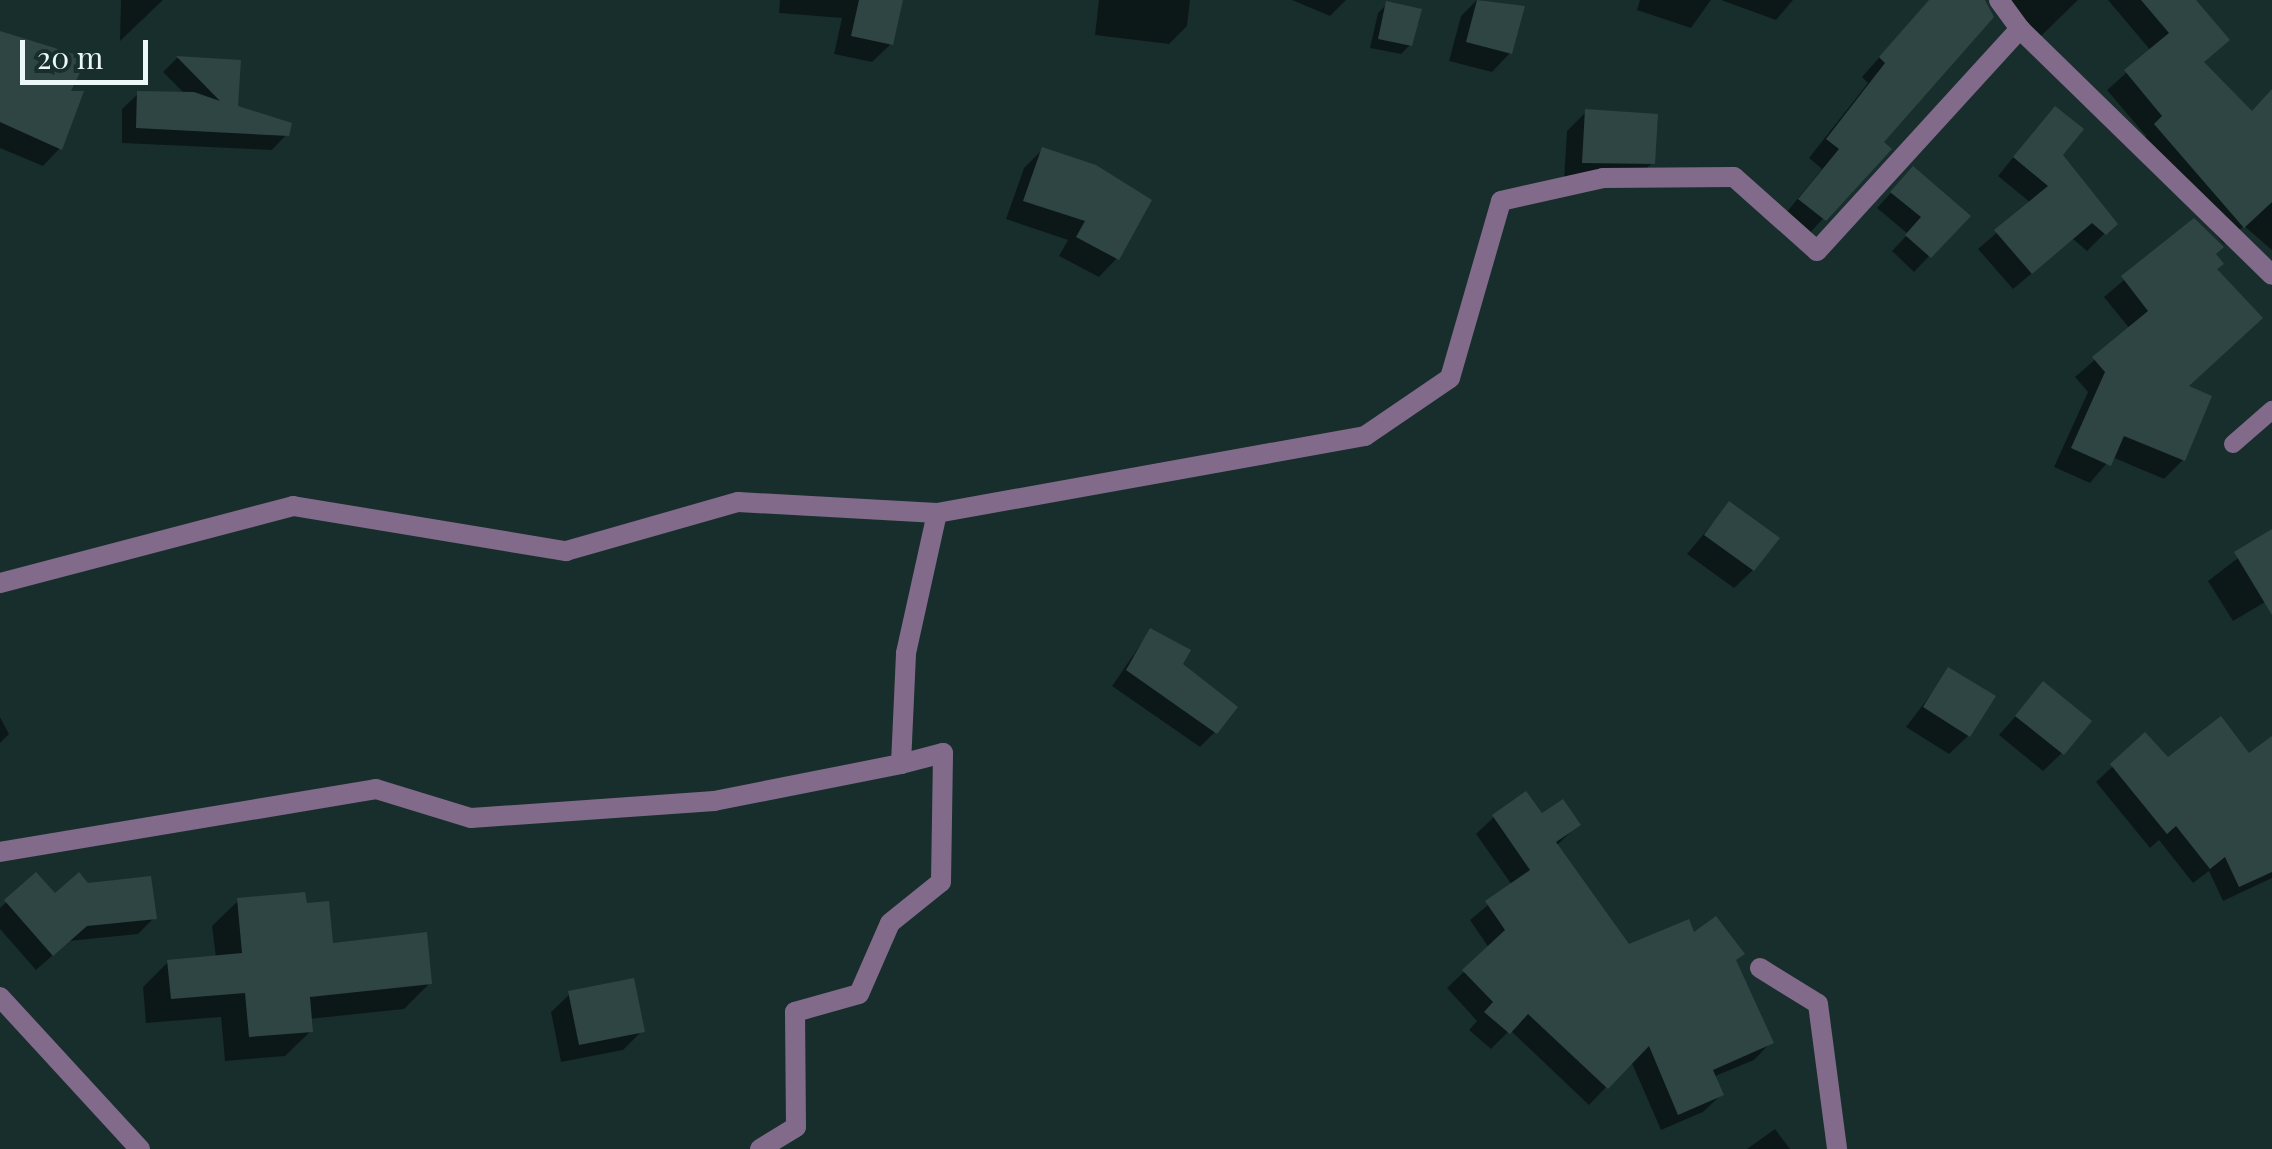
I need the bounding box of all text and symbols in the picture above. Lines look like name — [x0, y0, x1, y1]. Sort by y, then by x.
scale bar — [25, 20, 152, 82]
text: 20 m — [37, 37, 103, 77]

